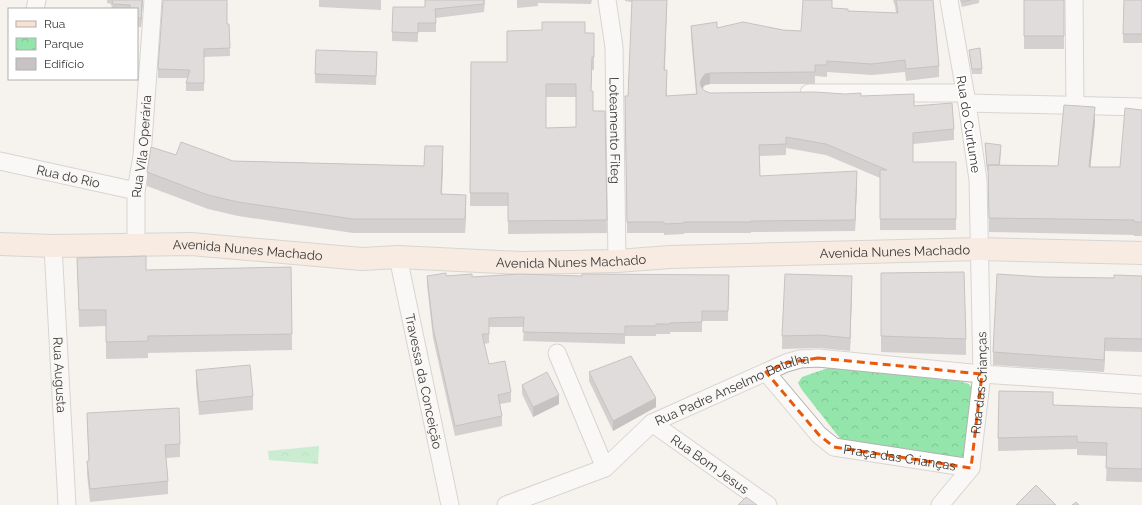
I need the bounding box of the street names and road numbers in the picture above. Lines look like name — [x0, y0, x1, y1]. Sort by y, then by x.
street label: Rua do Curtume — [953, 74, 984, 174]
street label: Loteamento Fiteg — [606, 77, 623, 184]
street label: Rua Vila Operária — [129, 95, 154, 198]
street label: Rua do Rio — [35, 162, 102, 191]
street label: Avenida Nunes Machado — [173, 237, 323, 264]
street label: Avenida Nunes Machado — [819, 242, 970, 261]
street label: Avenida Nunes Machado — [496, 252, 647, 271]
street label: Travessa da Conceição — [402, 312, 445, 451]
street label: Rua das Crianças — [968, 331, 990, 435]
street label: Rua Augusta — [50, 336, 69, 413]
street label: Rua Padre Anselmo Batalha — [653, 351, 810, 429]
street label: Rua Bom Jesus — [668, 432, 752, 497]
street label: Praça das Crianças — [842, 442, 957, 474]

